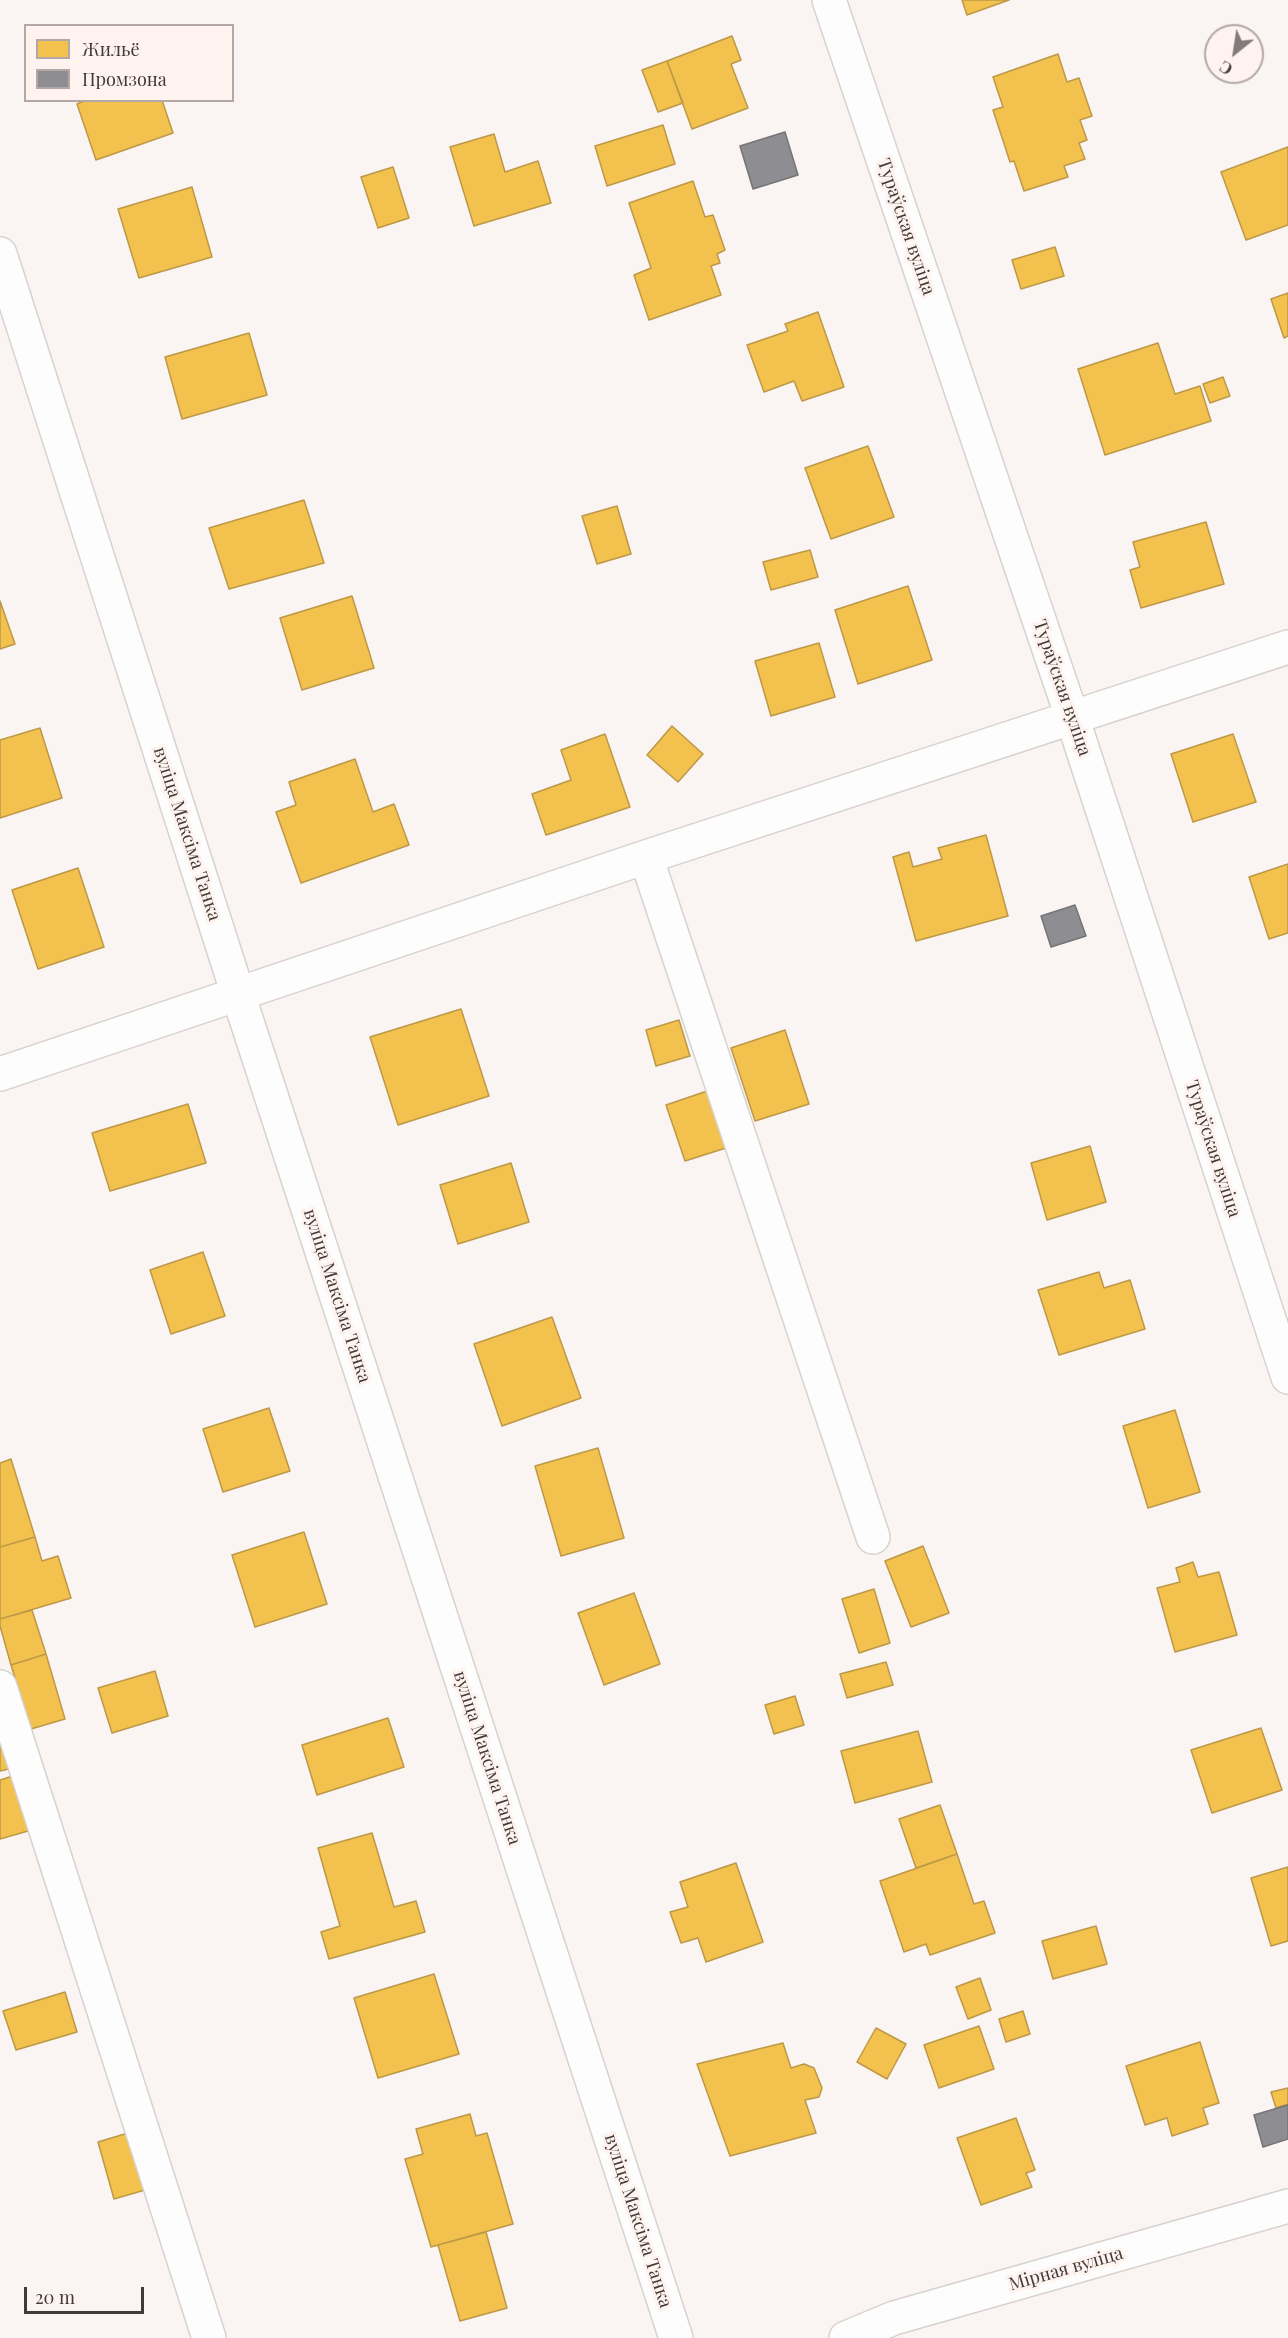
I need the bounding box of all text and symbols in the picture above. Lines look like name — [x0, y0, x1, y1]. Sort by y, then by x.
legend — [24, 24, 234, 102]
north arrow — [1204, 24, 1264, 84]
text: Жильё — [82, 37, 140, 61]
text: С — [1216, 56, 1236, 80]
text: Промзона — [82, 67, 167, 91]
street label: Тураўская вуліца — [873, 156, 939, 298]
street label: Тураўская вуліца — [1029, 617, 1095, 759]
street label: вуліца Максіма Танка — [149, 744, 225, 924]
street label: Тураўская вуліца — [1181, 1078, 1245, 1220]
street label: вуліца Максіма Танка — [299, 1206, 375, 1386]
street label: вуліца Максіма Танка — [449, 1668, 525, 1848]
street label: вуліца Максіма Танка — [600, 2131, 676, 2311]
street label: Мірная вуліца — [1006, 2242, 1126, 2296]
scale bar — [27, 2275, 147, 2313]
text: 20 m — [35, 2285, 75, 2309]

